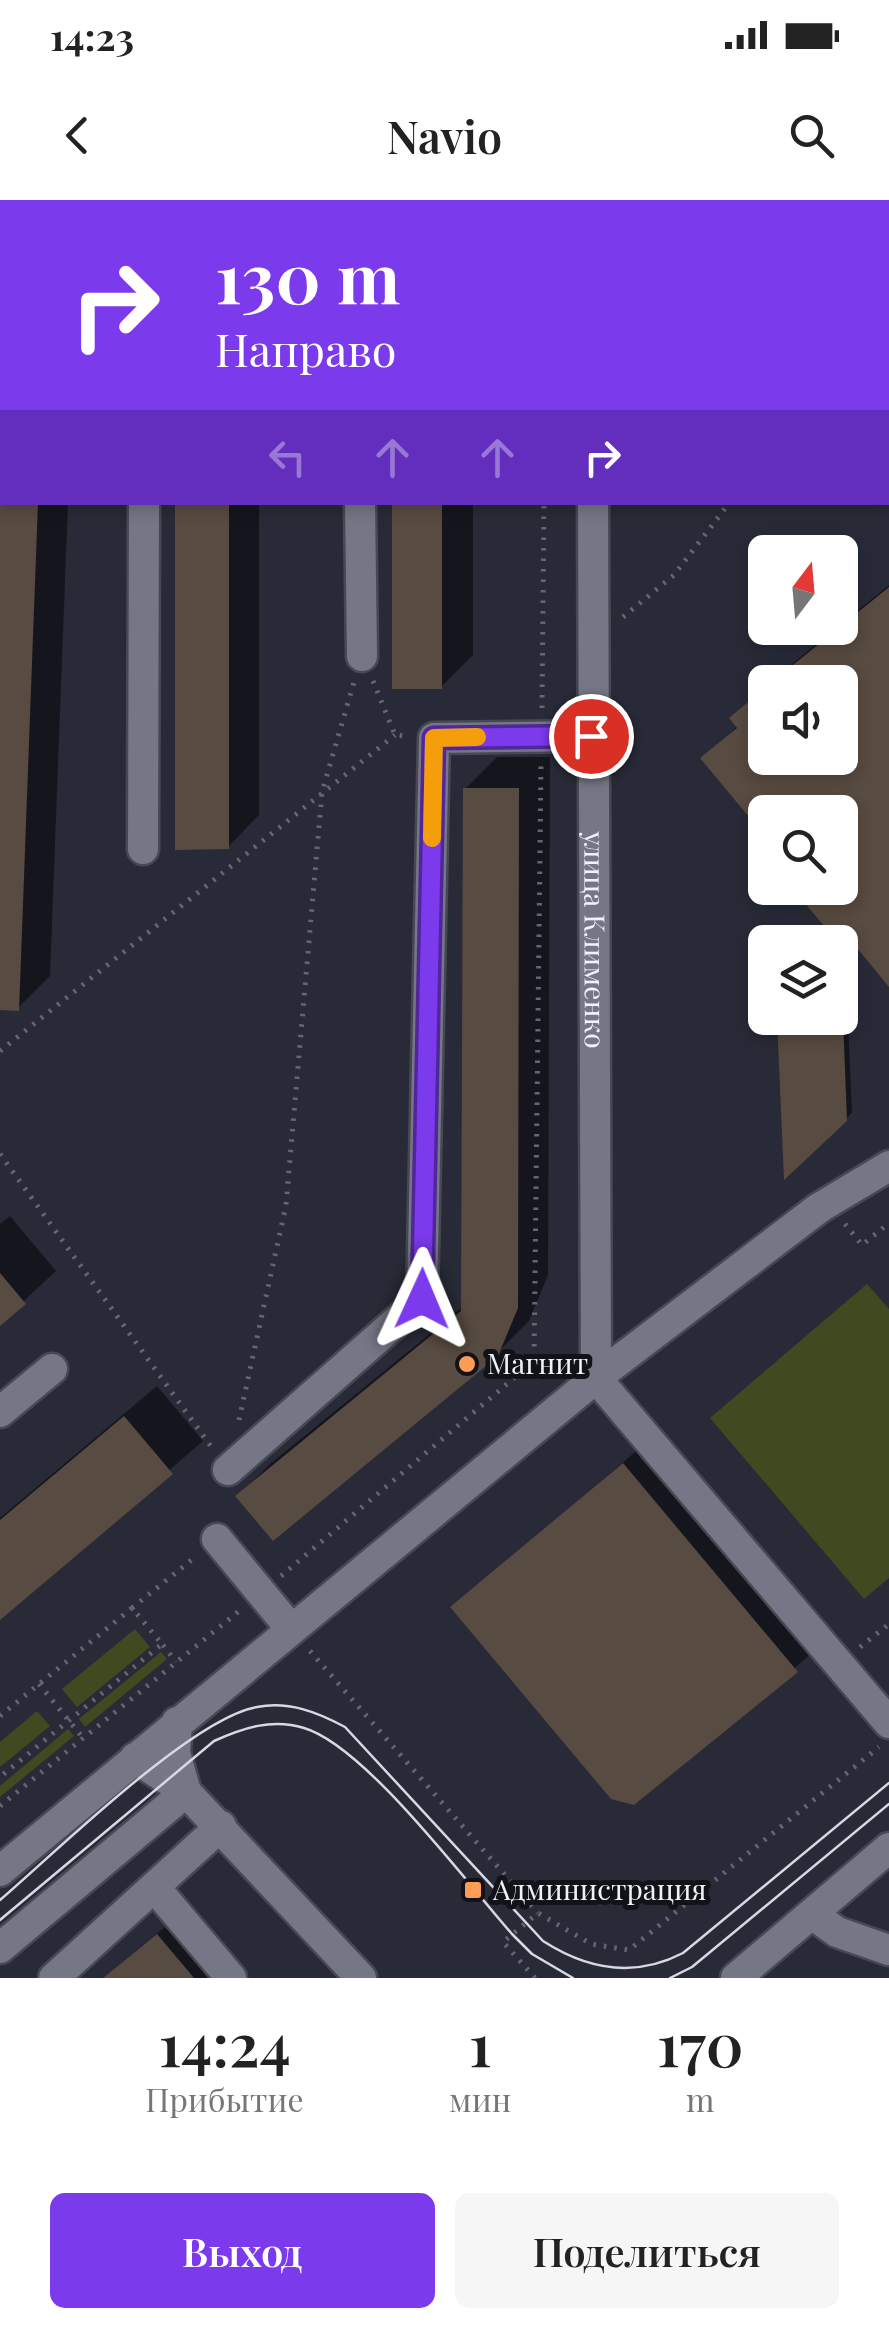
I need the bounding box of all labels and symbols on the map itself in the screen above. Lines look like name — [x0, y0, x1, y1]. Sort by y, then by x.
north arrow — [748, 535, 858, 645]
pin — [549, 694, 634, 779]
street label: улица Клименко — [577, 830, 615, 1049]
position arrow — [370, 1247, 474, 1351]
place label: Магнит — [487, 1344, 588, 1381]
marker: Магнит — [456, 1353, 478, 1375]
place label: Администрация — [492, 1870, 706, 1907]
marker: Администрация — [462, 1879, 484, 1901]

